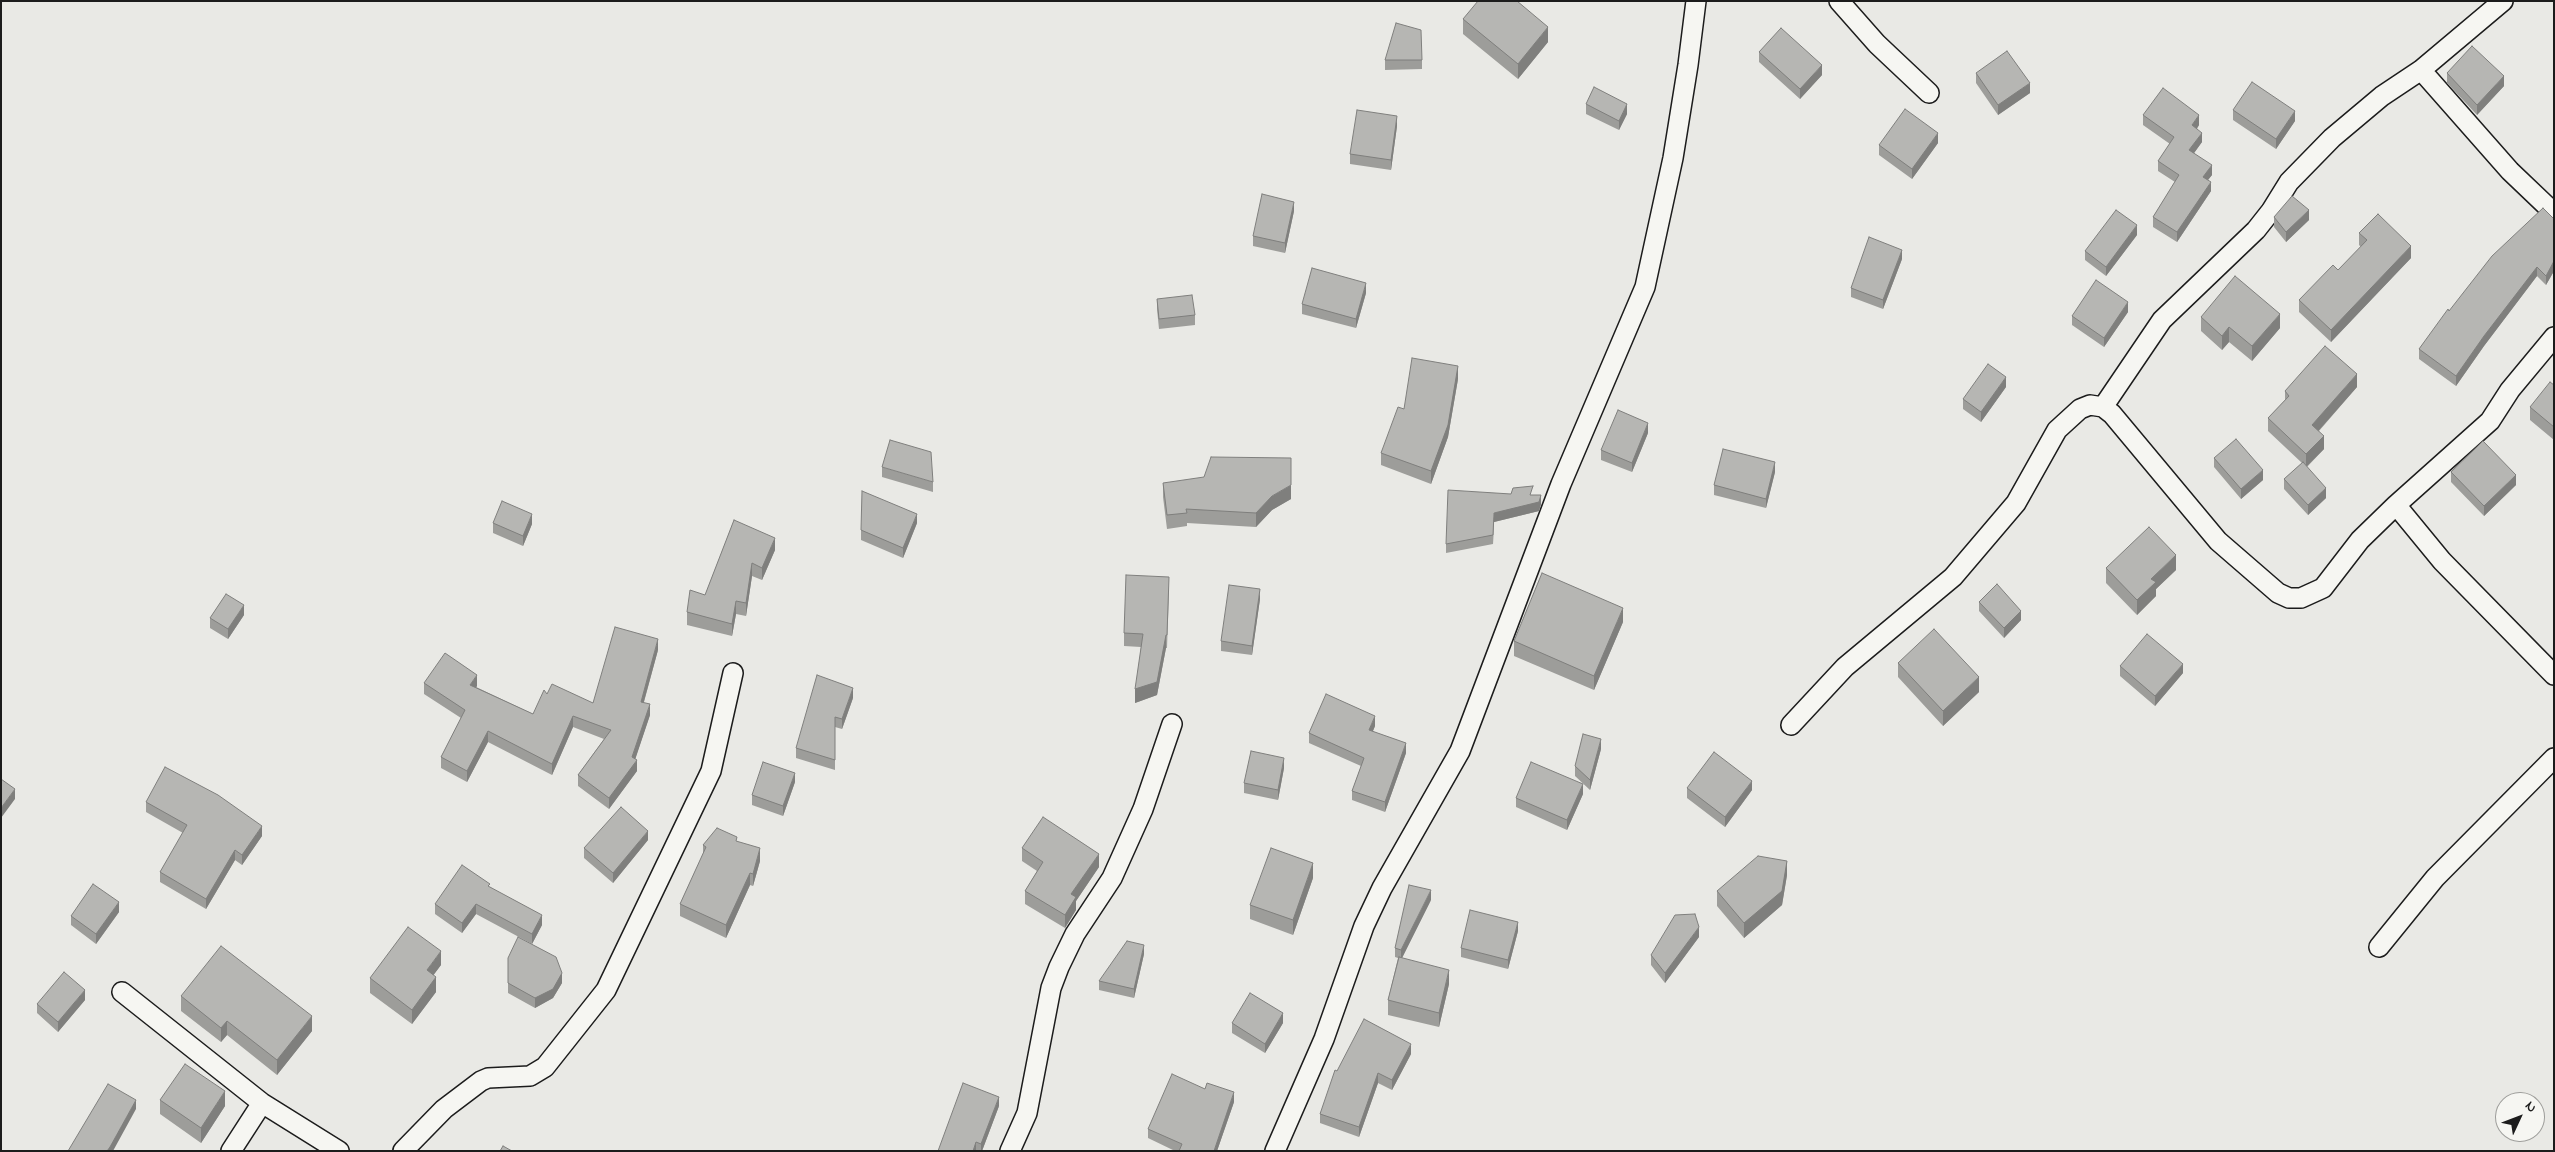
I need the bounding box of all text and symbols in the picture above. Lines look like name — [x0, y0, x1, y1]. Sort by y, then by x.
north arrow — [2495, 1092, 2545, 1142]
text: N — [2520, 1096, 2542, 1118]

